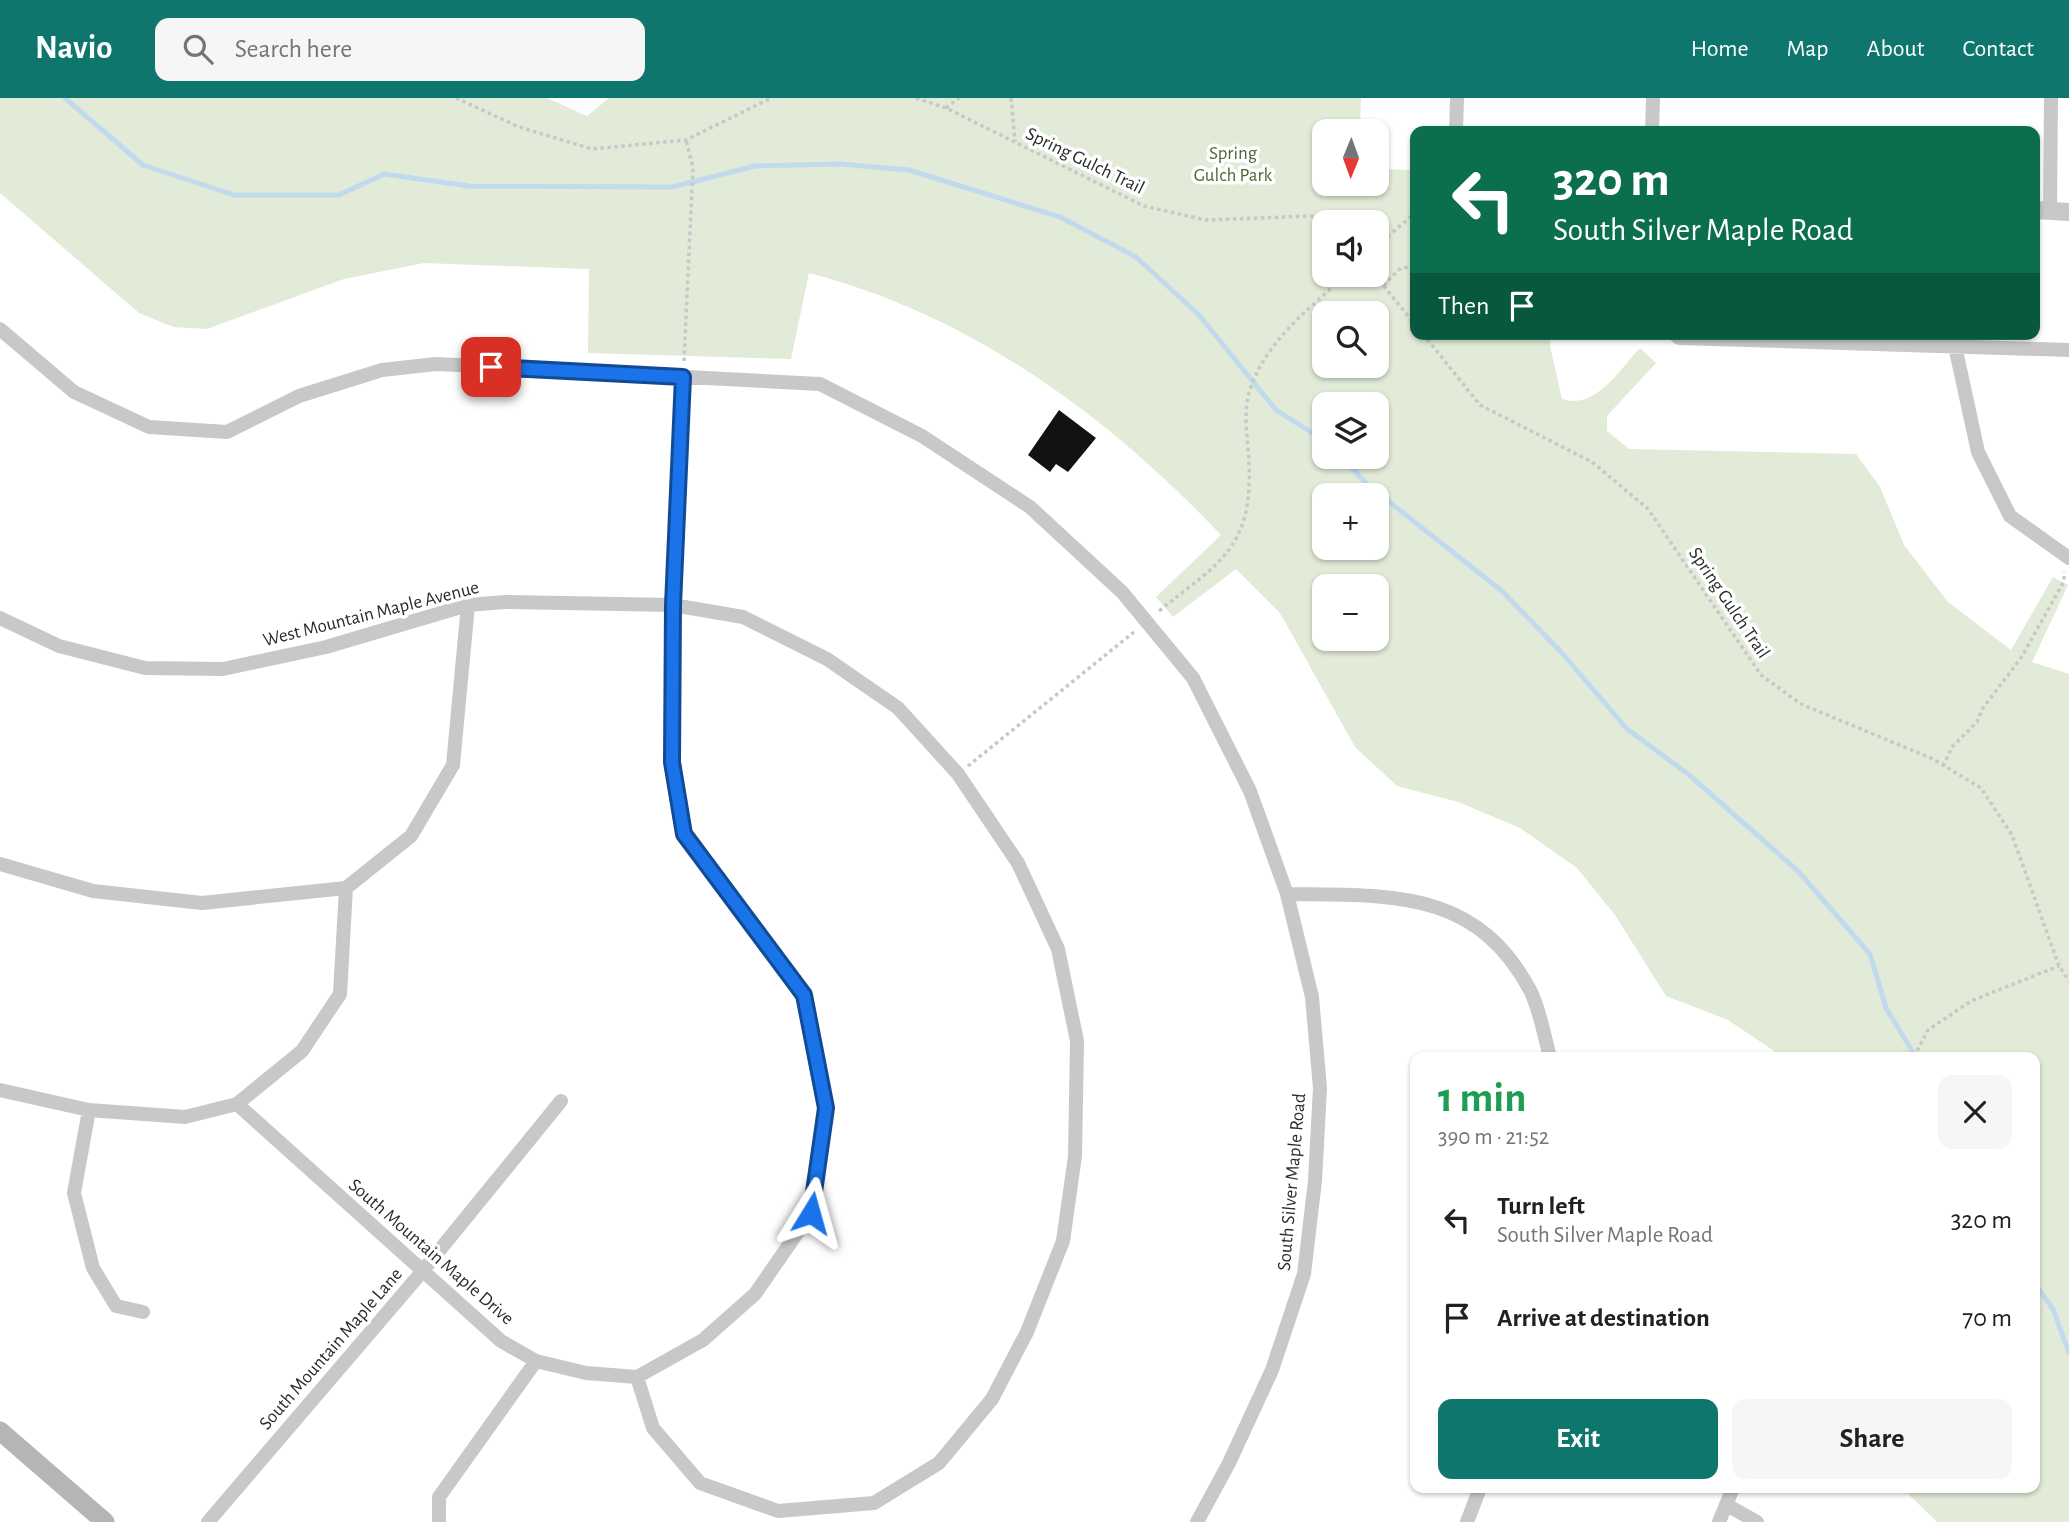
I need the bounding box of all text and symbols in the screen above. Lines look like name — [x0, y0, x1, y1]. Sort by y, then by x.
search box — [155, 18, 645, 81]
icon: search — [179, 30, 217, 68]
text: Navio — [35, 32, 113, 65]
text: Search here — [235, 36, 352, 62]
text: Home — [1691, 37, 1749, 61]
text: Map — [1787, 37, 1829, 61]
text: About — [1867, 37, 1924, 61]
text: Contact — [1962, 37, 2034, 61]
north arrow — [1312, 119, 1390, 196]
map controls — [1312, 119, 1389, 651]
street label: Spring Gulch Trail — [1023, 124, 1147, 198]
park label: Spring Gulch Park — [1194, 144, 1273, 185]
icon: left — [1438, 154, 1529, 245]
text: 320 m — [1553, 156, 1670, 205]
button: sound — [1312, 210, 1389, 287]
text: South Silver Maple Road — [1553, 214, 1853, 246]
icon: arrive — [1503, 287, 1541, 325]
text: Then — [1438, 293, 1489, 319]
button: search — [1312, 301, 1389, 378]
pin — [461, 337, 521, 397]
icon: arrive — [472, 348, 510, 386]
button: layers — [1312, 392, 1389, 469]
button: + — [1312, 483, 1389, 560]
street label: Spring Gulch Trail — [1685, 544, 1773, 662]
button: − — [1312, 574, 1389, 651]
street label: West Mountain Maple Avenue — [261, 578, 481, 650]
button: close — [1938, 1075, 2012, 1149]
text: 1 min — [1438, 1077, 1527, 1119]
street label: South Silver Maple Road — [1275, 1092, 1309, 1272]
text: 390 m · 21:52 — [1438, 1126, 1549, 1149]
street label: South Mountain Maple Drive — [345, 1175, 517, 1329]
position arrow — [774, 1176, 848, 1250]
text: Turn left — [1497, 1193, 1585, 1219]
icon: left — [1438, 1201, 1476, 1239]
text: 320 m — [1951, 1207, 2012, 1233]
text: South Silver Maple Road — [1497, 1224, 1713, 1247]
street label: South Mountain Maple Lane — [256, 1265, 406, 1433]
icon: arrive — [1438, 1299, 1476, 1337]
text: Arrive at destination — [1497, 1305, 1710, 1331]
text: 70 m — [1962, 1305, 2012, 1331]
button: Exit — [1438, 1399, 1718, 1479]
button: Share — [1732, 1399, 2012, 1479]

